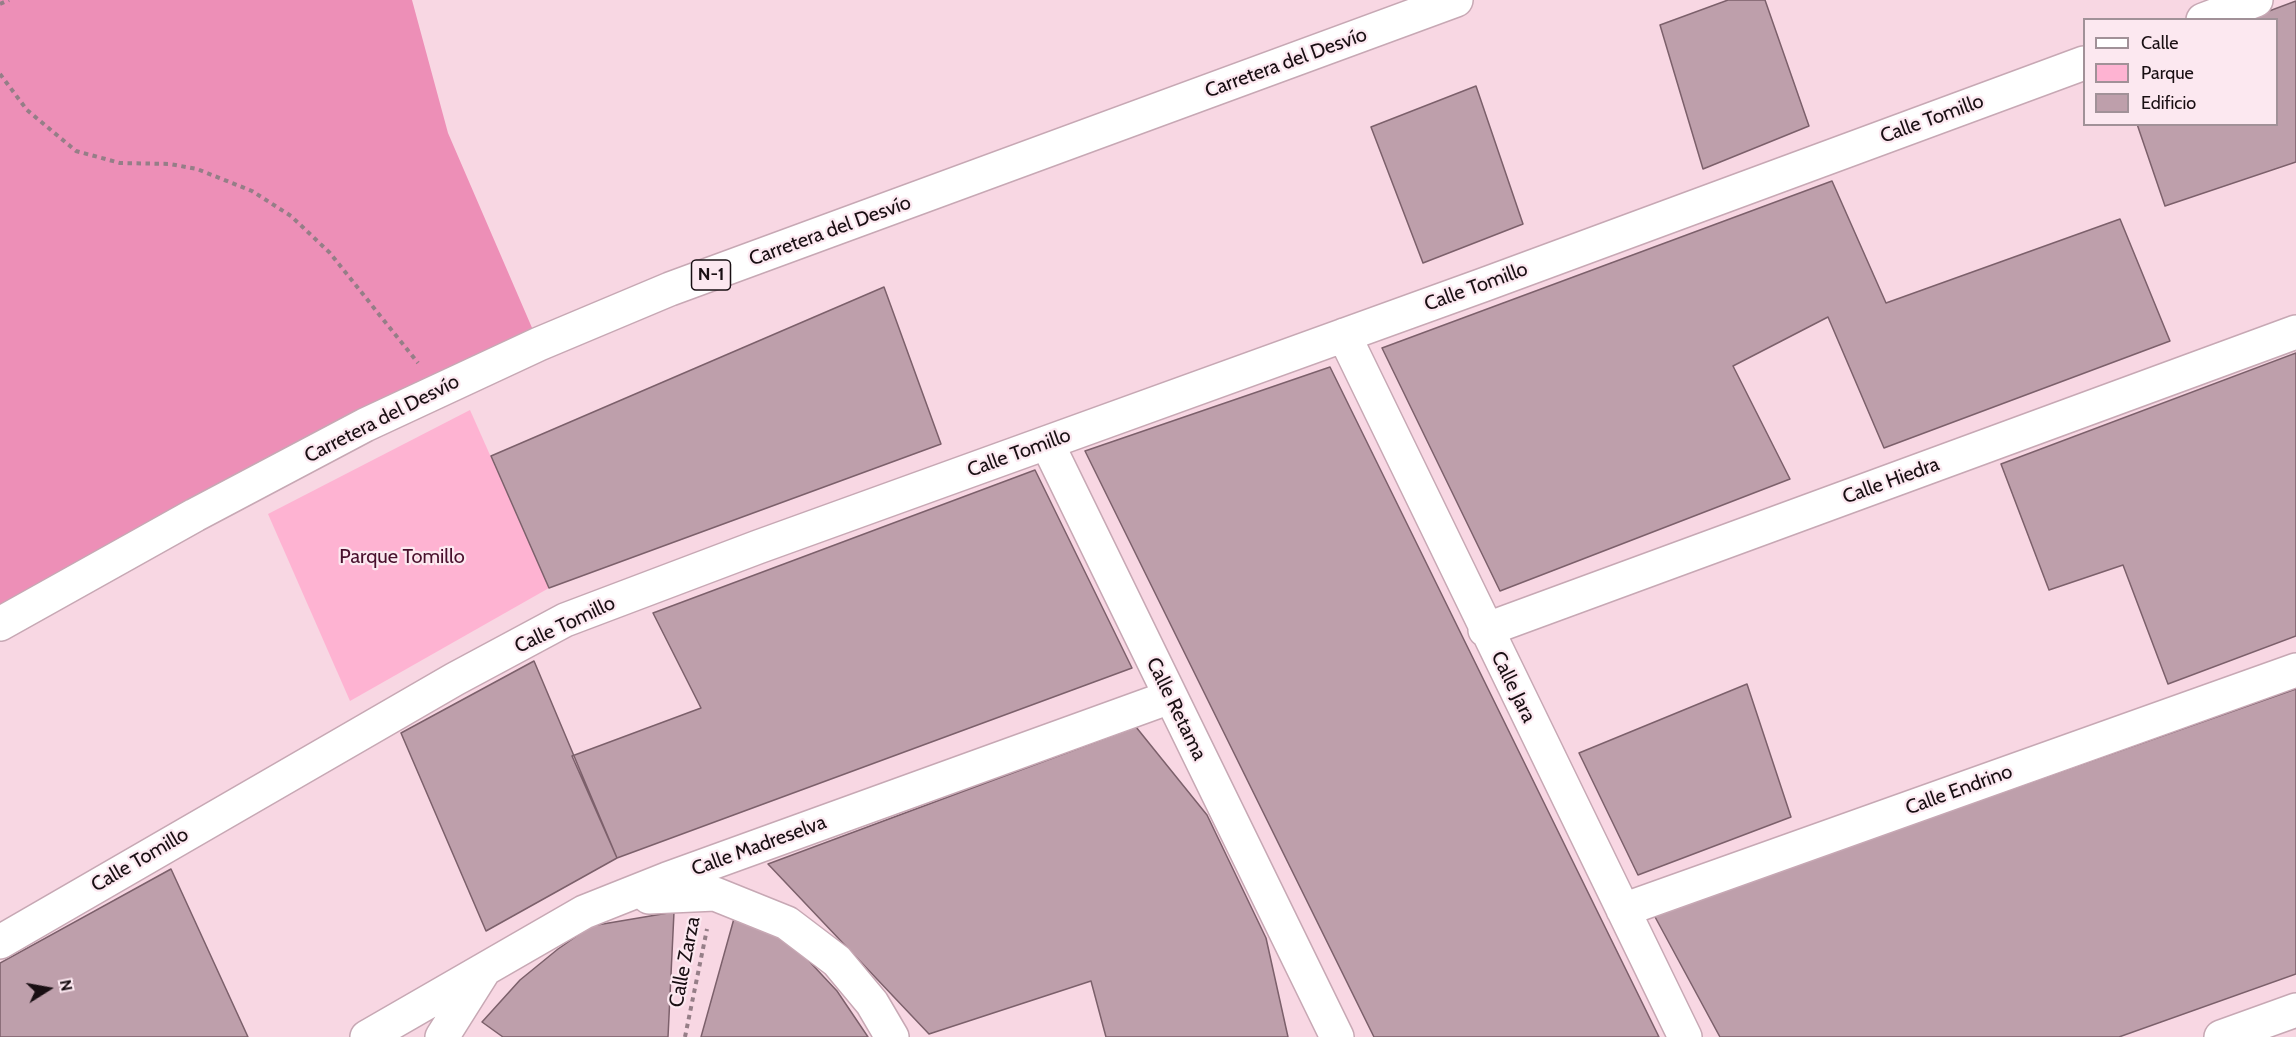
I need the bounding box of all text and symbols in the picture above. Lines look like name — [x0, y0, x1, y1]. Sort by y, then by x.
legend — [2083, 18, 2278, 126]
street label: Carretera del Desvío — [1202, 23, 1370, 103]
text: Calle — [2141, 32, 2178, 54]
text: Parque — [2141, 62, 2194, 84]
street label: Calle Tomillo — [1877, 89, 1987, 149]
text: Edificio — [2141, 92, 2196, 114]
street label: Carretera del Desvío — [746, 191, 914, 271]
street label: Calle Tomillo — [1421, 257, 1531, 317]
road number: N-1 — [692, 260, 730, 290]
street label: Carretera del Desvío — [301, 370, 463, 468]
street label: Calle Tomillo — [964, 423, 1074, 483]
street label: Calle Hiedra — [1839, 452, 1943, 510]
park label: Parque Tomillo — [339, 545, 465, 569]
street label: Calle Tomillo — [511, 591, 619, 659]
street label: Calle Jara — [1485, 647, 1541, 727]
street label: Calle Retama — [1141, 654, 1211, 764]
street label: Calle Endrino — [1902, 760, 2016, 820]
street label: Calle Madreselva — [688, 811, 830, 881]
street label: Calle Tomillo — [87, 823, 193, 897]
street label: Calle Zarza — [664, 915, 706, 1009]
north arrow — [18, 959, 78, 1019]
text: N — [56, 978, 77, 993]

